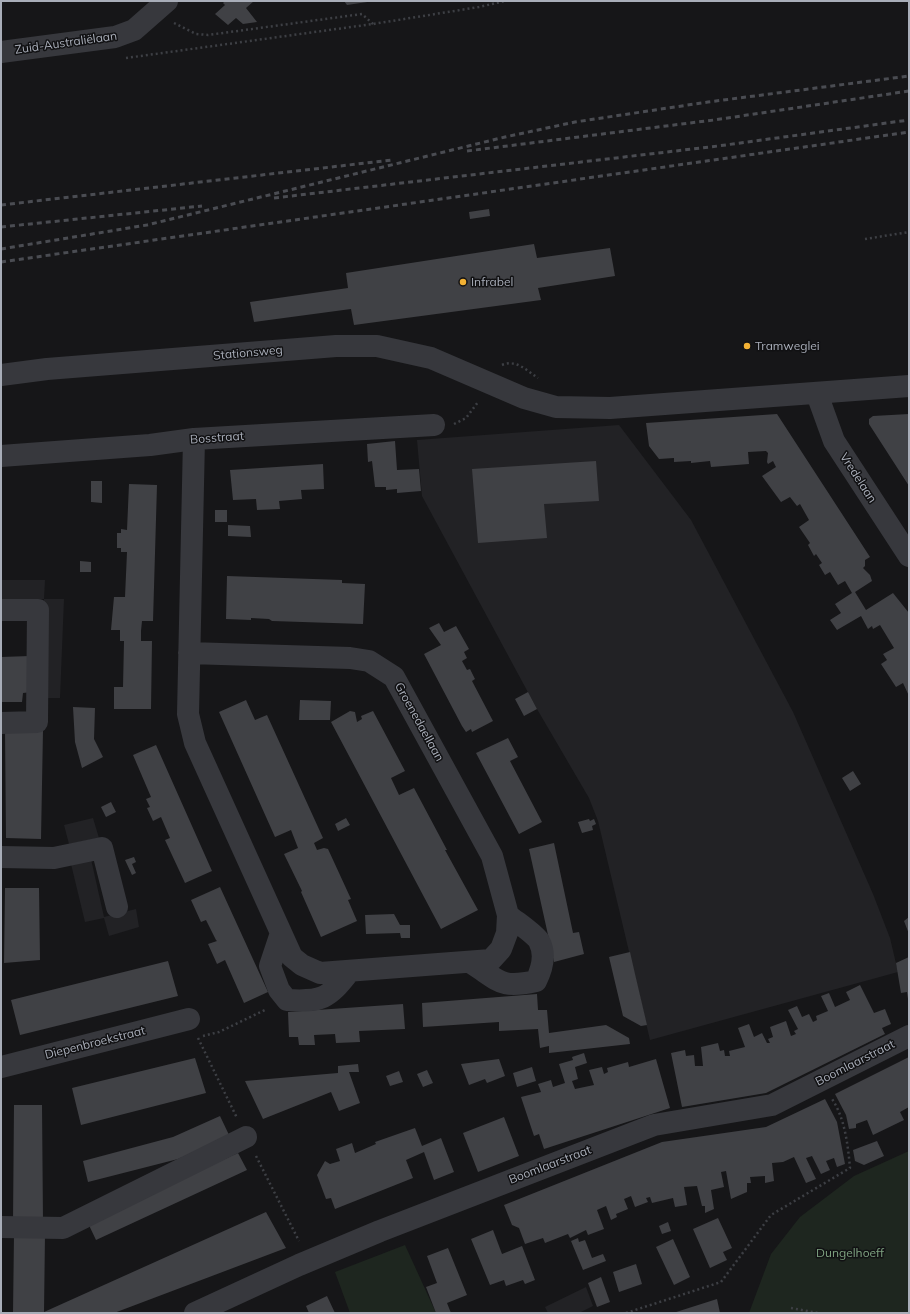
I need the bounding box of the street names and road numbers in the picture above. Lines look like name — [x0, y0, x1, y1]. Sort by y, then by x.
street label: Zuid-Australiëlaan — [14, 29, 118, 57]
street label: Stationsweg — [213, 343, 283, 363]
street label: Bosstraat — [190, 429, 244, 447]
street label: Vredelaan — [837, 450, 879, 506]
street label: Groenedaellaan — [391, 680, 447, 764]
street label: Diepenbroekstraat — [43, 1024, 147, 1062]
street label: Boomlaarstraat — [813, 1037, 897, 1089]
street label: Boomlaarstraat — [507, 1143, 593, 1187]

